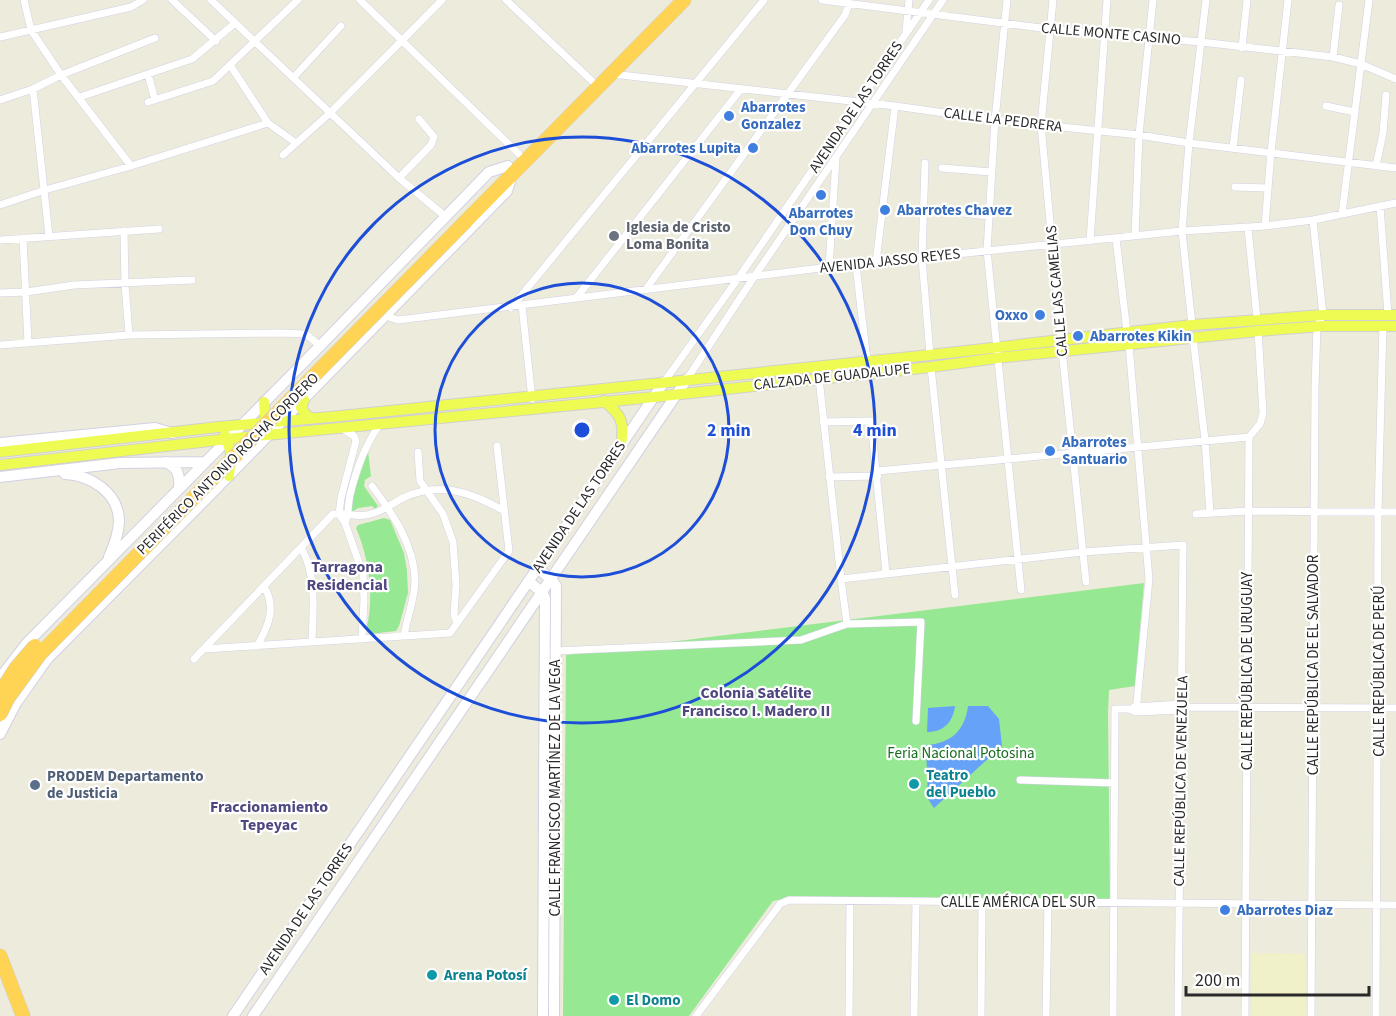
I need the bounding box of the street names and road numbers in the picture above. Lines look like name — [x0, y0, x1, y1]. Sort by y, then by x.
street label: CALLE MONTE CASINO — [1040, 17, 1182, 51]
street label: AVENIDA DE LAS TORRES — [804, 37, 908, 177]
street label: CALLE LA PEDRERA — [942, 102, 1064, 138]
street label: CALLE LAS CAMELIAS — [1041, 225, 1073, 357]
street label: AVENIDA JASSO REYES — [819, 243, 961, 279]
street label: CALZADA DE GUADALUPE — [753, 358, 911, 396]
street label: PERIFÉRICO ANTONIO ROCHA CORDERO — [132, 368, 324, 560]
street label: AVENIDA DE LAS TORRES — [527, 437, 631, 577]
street label: CALLE REPÚBLICA DE EL SALVADOR — [1303, 554, 1324, 775]
street label: CALLE REPÚBLICA DE URUGUAY — [1237, 571, 1258, 770]
street label: CALLE REPÚBLICA DE PERÚ — [1369, 585, 1390, 757]
street label: CALLE FRANCISCO MARTÍNEZ DE LA VEGA — [545, 659, 566, 917]
street label: CALLE REPÚBLICA DE VENEZUELA — [1169, 675, 1193, 887]
street label: AVENIDA DE LAS TORRES — [254, 839, 358, 979]
street label: CALLE AMÉRICA DEL SUR — [941, 892, 1096, 913]

